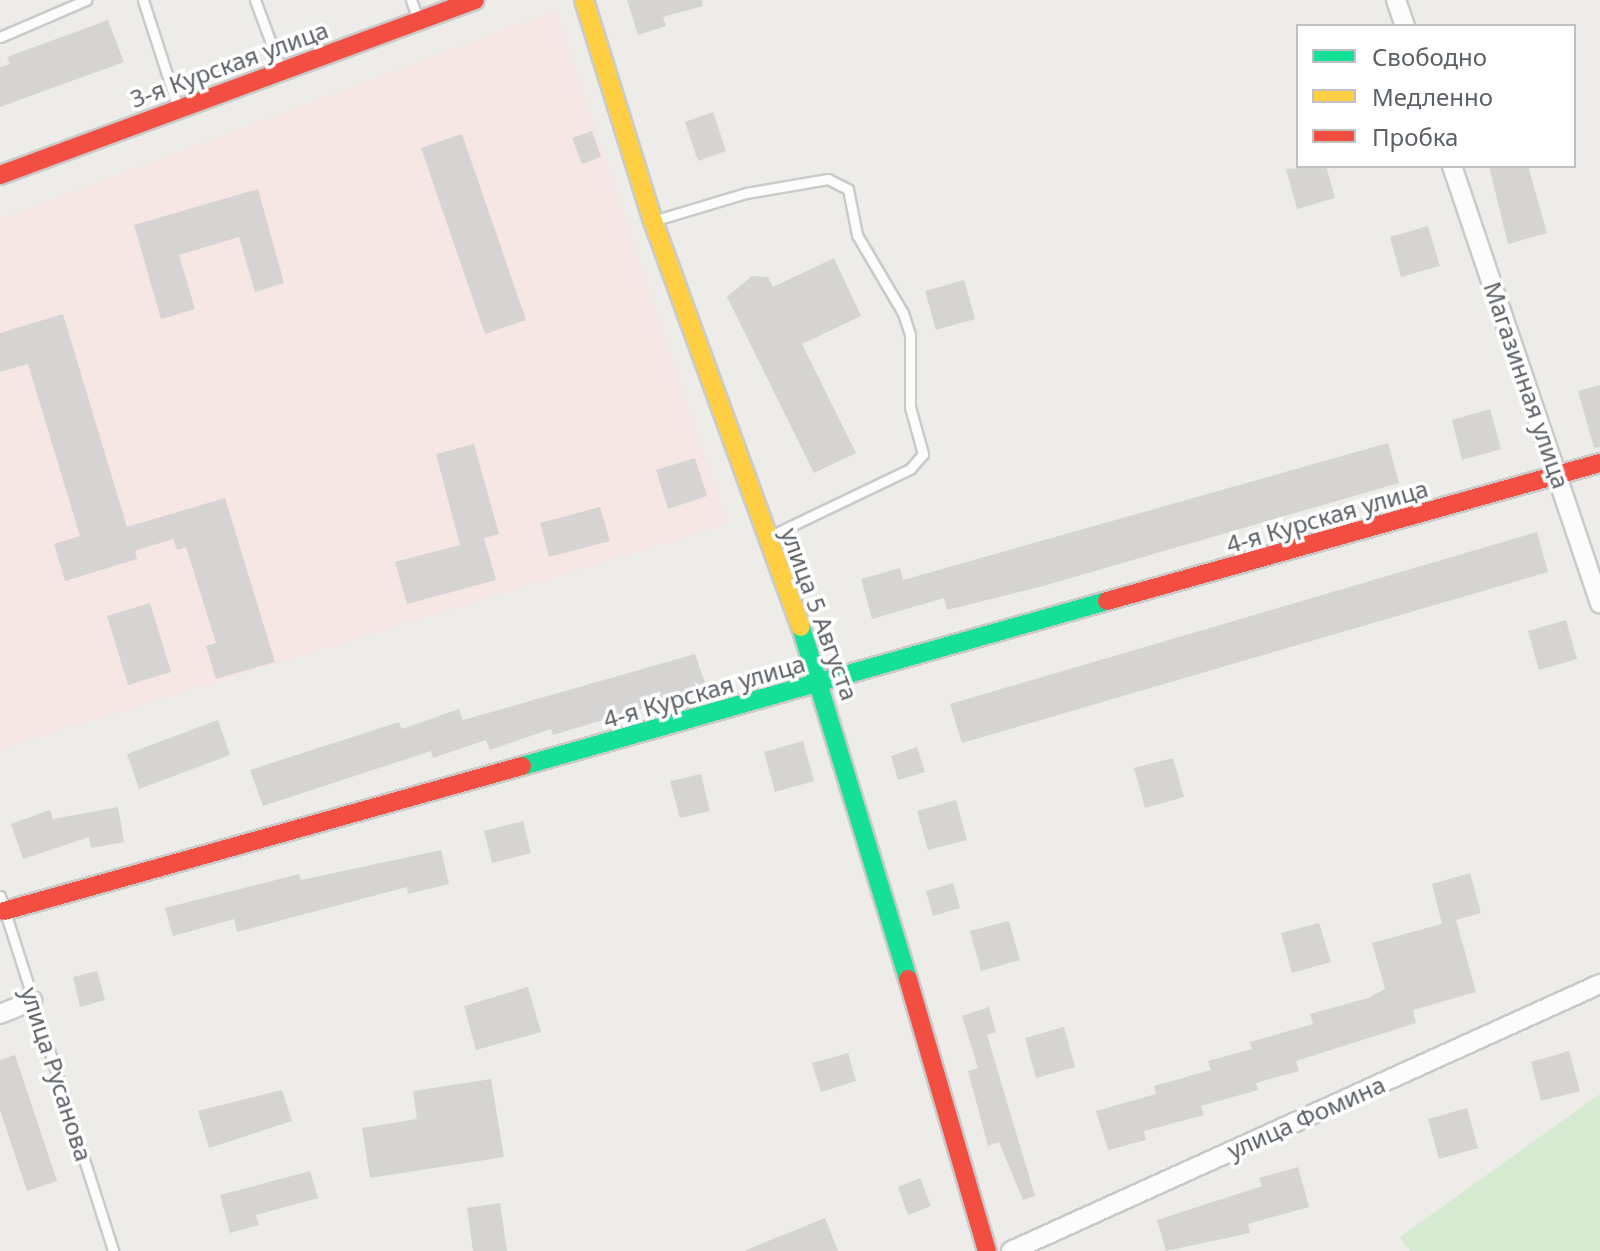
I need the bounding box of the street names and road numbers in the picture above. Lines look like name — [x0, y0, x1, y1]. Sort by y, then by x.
street label: 3-я Курская улица — [126, 15, 332, 113]
street label: Магазинная улица — [1478, 278, 1576, 492]
street label: 4-я Курская улица — [1223, 473, 1431, 559]
street label: улица 5 Августа — [775, 524, 865, 704]
street label: 4-я Курская улица — [600, 648, 808, 734]
street label: улица Русанова — [15, 983, 99, 1165]
street label: улица Фомина — [1223, 1069, 1389, 1165]

